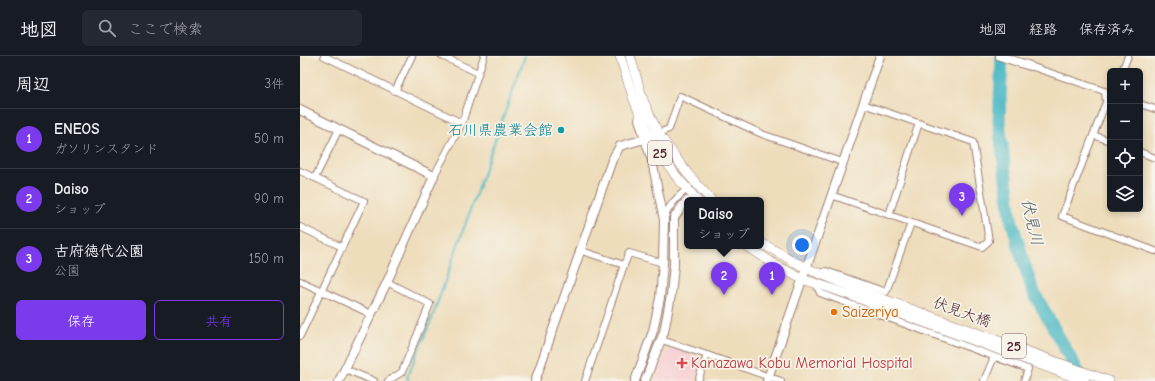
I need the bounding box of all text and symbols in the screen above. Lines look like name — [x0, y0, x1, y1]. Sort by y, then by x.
search box — [82, 10, 362, 46]
icon: search — [96, 17, 118, 39]
text: 地図 — [20, 19, 58, 41]
text: ここで検索 — [128, 20, 203, 38]
text: 地図 — [979, 21, 1007, 38]
text: 経路 — [1029, 21, 1057, 38]
text: 保存済み — [1079, 21, 1135, 38]
map controls — [1107, 68, 1143, 212]
button: + — [1107, 68, 1143, 104]
text: 周辺 — [16, 75, 50, 94]
text: 3件 — [264, 76, 284, 91]
button: − — [1107, 104, 1143, 140]
text: ENEOS — [54, 120, 99, 138]
place label: 石川県農業会館 — [448, 121, 553, 139]
marker: 石川県農業会館 — [556, 125, 566, 135]
text: 1 — [26, 131, 32, 146]
text: 50 m — [254, 131, 284, 146]
button: locate — [1107, 140, 1143, 176]
text: ガソリンスタンド — [54, 141, 158, 156]
road number: 25 — [648, 141, 672, 165]
button: layers — [1107, 176, 1143, 212]
text: Daiso — [54, 180, 89, 198]
pin: 3 — [949, 183, 975, 216]
text: 2 — [26, 191, 32, 206]
text: 90 m — [254, 191, 284, 206]
popup — [684, 197, 764, 249]
water label: 伏見川 — [1018, 197, 1046, 247]
text: ショップ — [54, 201, 105, 216]
text: Daiso — [698, 205, 733, 223]
text: ショップ — [698, 226, 750, 241]
your location — [792, 235, 812, 255]
text: 古府徳代公園 — [54, 242, 144, 260]
text: 3 — [26, 251, 32, 266]
text: 150 m — [249, 251, 284, 266]
pin: 2 — [711, 262, 737, 295]
pin: 1 — [759, 262, 785, 295]
text: 公園 — [54, 263, 80, 278]
street label: 伏見大橋 — [931, 293, 993, 331]
button: 保存 — [16, 300, 146, 340]
button: 共有 — [154, 300, 284, 340]
place label: Saizeriya — [842, 303, 899, 321]
marker: Saizeriya — [829, 307, 839, 317]
road number: 25 — [1002, 334, 1026, 358]
place label: Kanazawa Kobu Memorial Hospital — [691, 354, 913, 372]
marker: Kanazawa Kobu Memorial Hospital — [676, 357, 688, 369]

